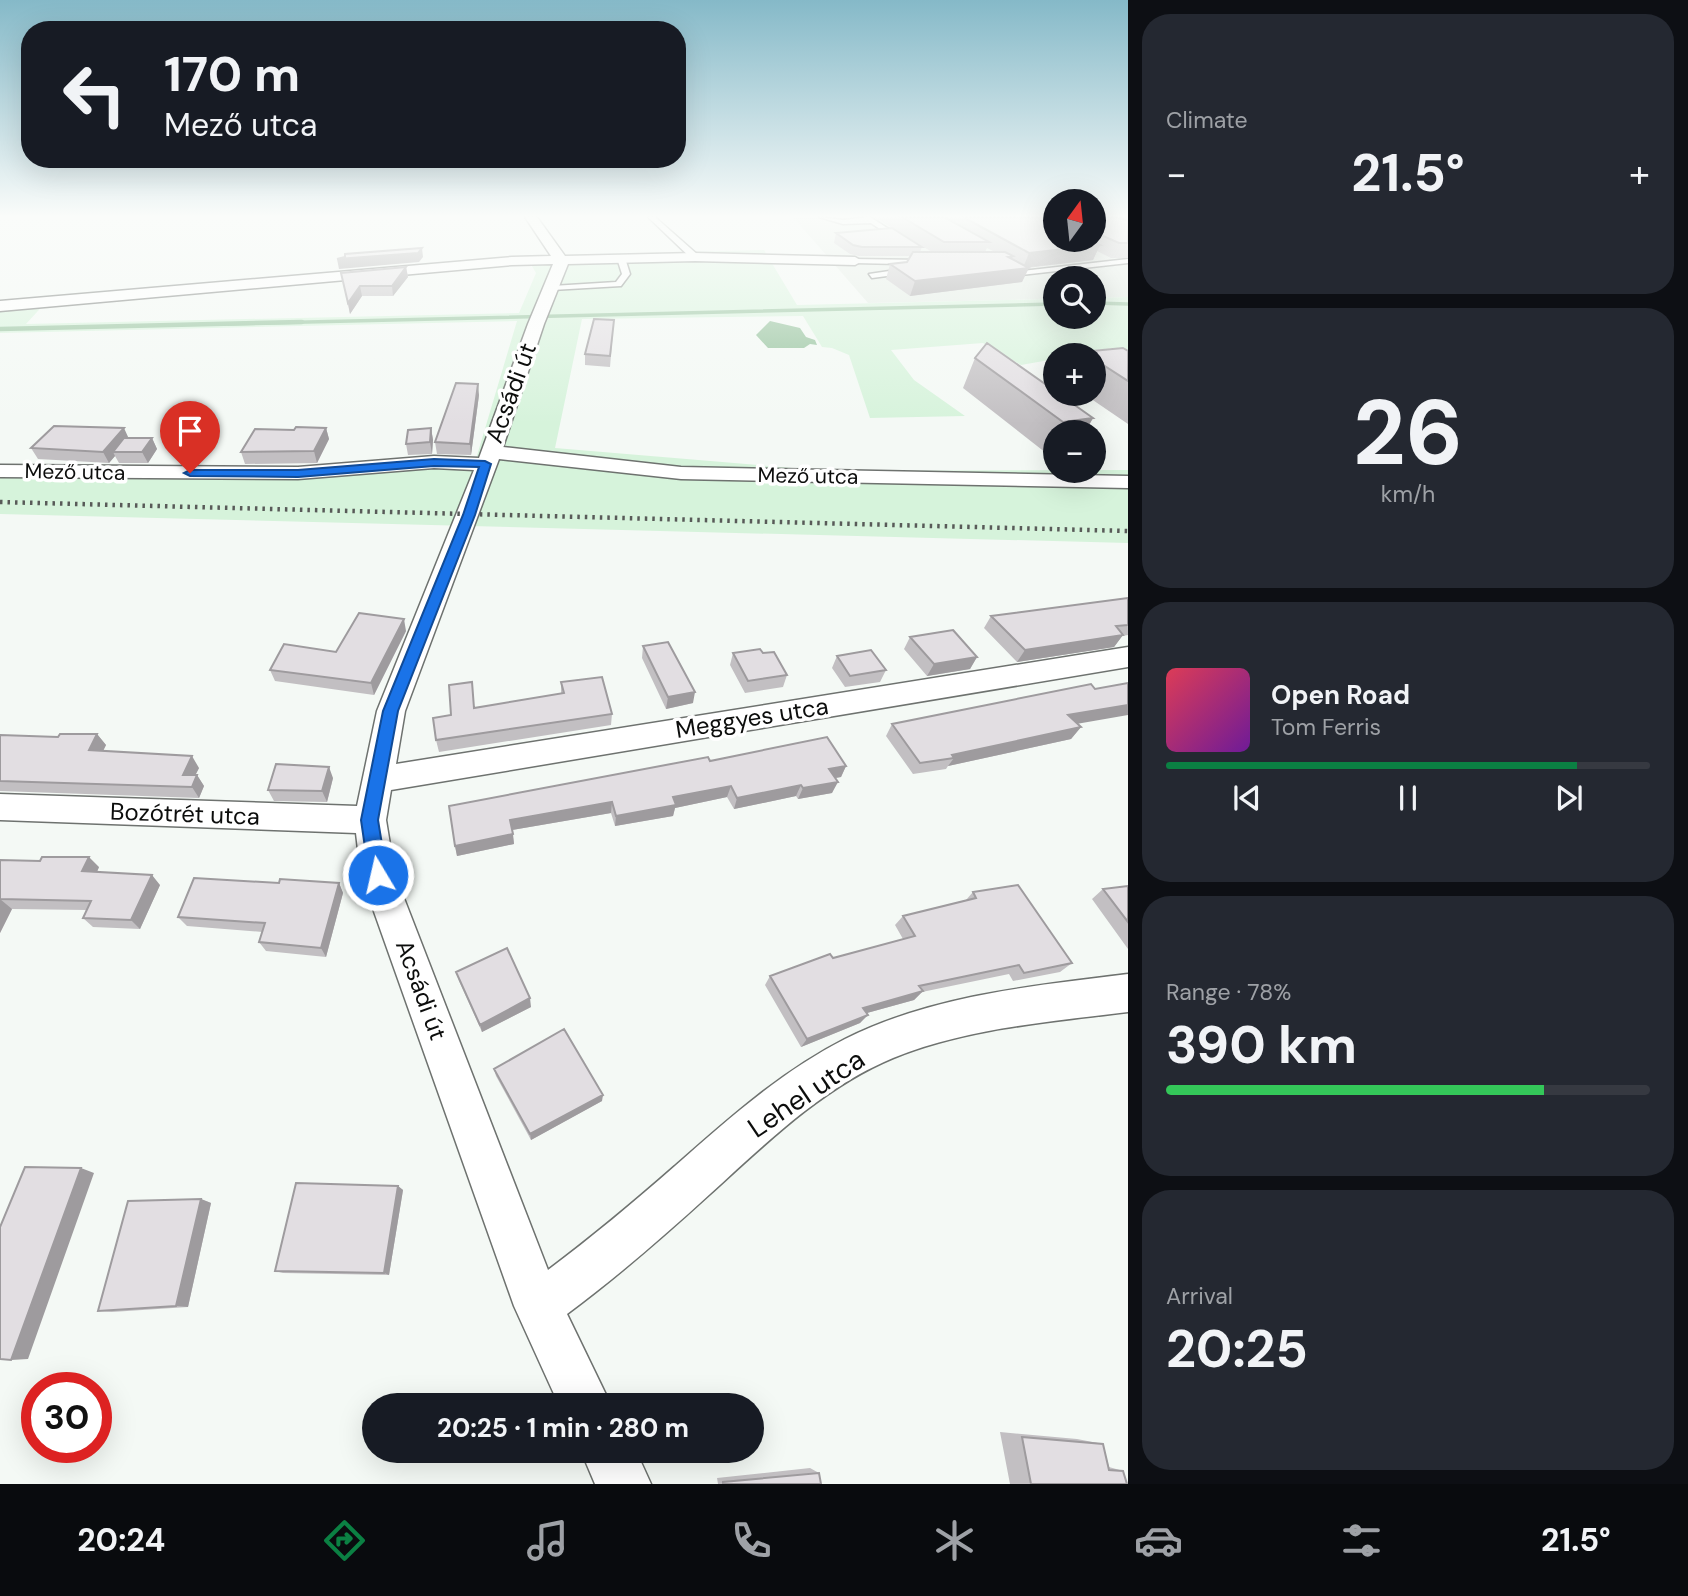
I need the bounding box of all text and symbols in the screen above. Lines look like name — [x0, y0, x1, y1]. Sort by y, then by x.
text: 170 m — [164, 42, 300, 106]
icon: left — [49, 49, 140, 140]
text: Mező utca — [164, 104, 317, 146]
text: Climate — [1166, 105, 1248, 135]
text: 21.5° — [1351, 139, 1465, 207]
text: − — [1166, 149, 1187, 199]
text: + — [1629, 149, 1650, 199]
north arrow — [1043, 189, 1106, 252]
map controls — [1043, 189, 1106, 483]
button: search — [1043, 266, 1106, 329]
street label: Acsádi út — [478, 338, 543, 447]
button: + — [1043, 343, 1106, 406]
text: 26 — [1353, 374, 1463, 492]
pin — [160, 401, 220, 473]
icon: arrive — [171, 412, 209, 450]
button: − — [1043, 420, 1106, 483]
street label: Mező utca — [24, 457, 126, 487]
street label: Mező utca — [757, 461, 859, 491]
text: km/h — [1381, 479, 1435, 509]
text: Open Road — [1271, 678, 1410, 712]
street label: Meggyes utca — [673, 690, 831, 745]
text: Tom Ferris — [1271, 712, 1381, 742]
icon: previous — [1228, 779, 1266, 817]
icon: pause — [1389, 779, 1427, 817]
icon: next — [1550, 779, 1588, 817]
street label: Bozótrét utca — [110, 795, 260, 832]
position arrow — [341, 838, 415, 912]
street label: Acsádi út — [389, 935, 454, 1044]
text: Range · 78% — [1166, 977, 1291, 1007]
text: 390 km — [1166, 1011, 1357, 1079]
street label: Lehel utca — [741, 1041, 872, 1146]
text: Arrival — [1166, 1281, 1233, 1311]
text: 20:25 — [1166, 1315, 1308, 1383]
speed limit sign: 30 — [21, 1372, 112, 1463]
text: 20:25 · 1 min · 280 m — [437, 1411, 689, 1445]
icon: directions — [320, 1516, 369, 1565]
icon: music — [523, 1516, 572, 1565]
icon: phone — [727, 1516, 776, 1565]
icon: climate — [930, 1516, 979, 1565]
icon: car — [1134, 1516, 1183, 1565]
icon: filters — [1337, 1516, 1386, 1565]
text: 20:24 — [77, 1519, 165, 1561]
text: 21.5° — [1541, 1519, 1611, 1561]

